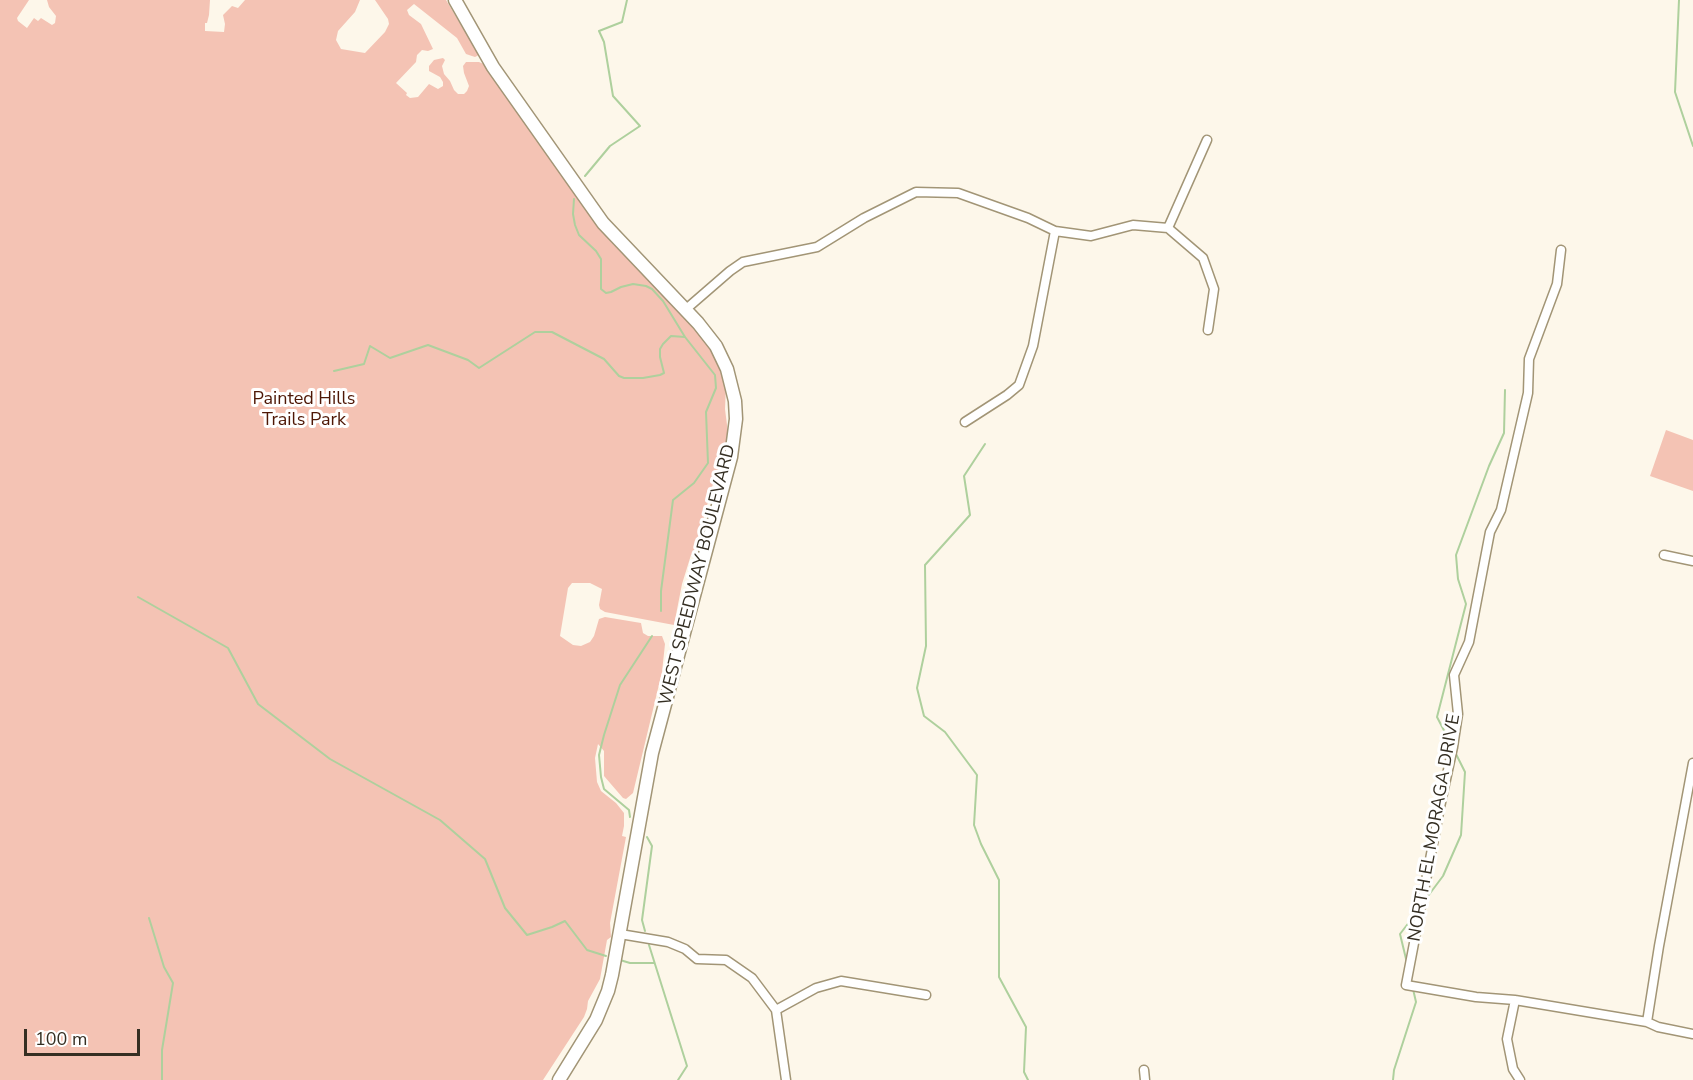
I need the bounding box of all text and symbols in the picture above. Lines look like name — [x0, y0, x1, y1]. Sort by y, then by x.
park label: Painted Hills Trails Park — [253, 389, 355, 432]
street label: WEST SPEEDWAY BOULEVARD — [655, 442, 741, 708]
street label: NORTH EL MORAGA DRIVE — [1404, 713, 1466, 943]
scale bar — [27, 1017, 142, 1055]
text: 100 m — [35, 1027, 87, 1051]

